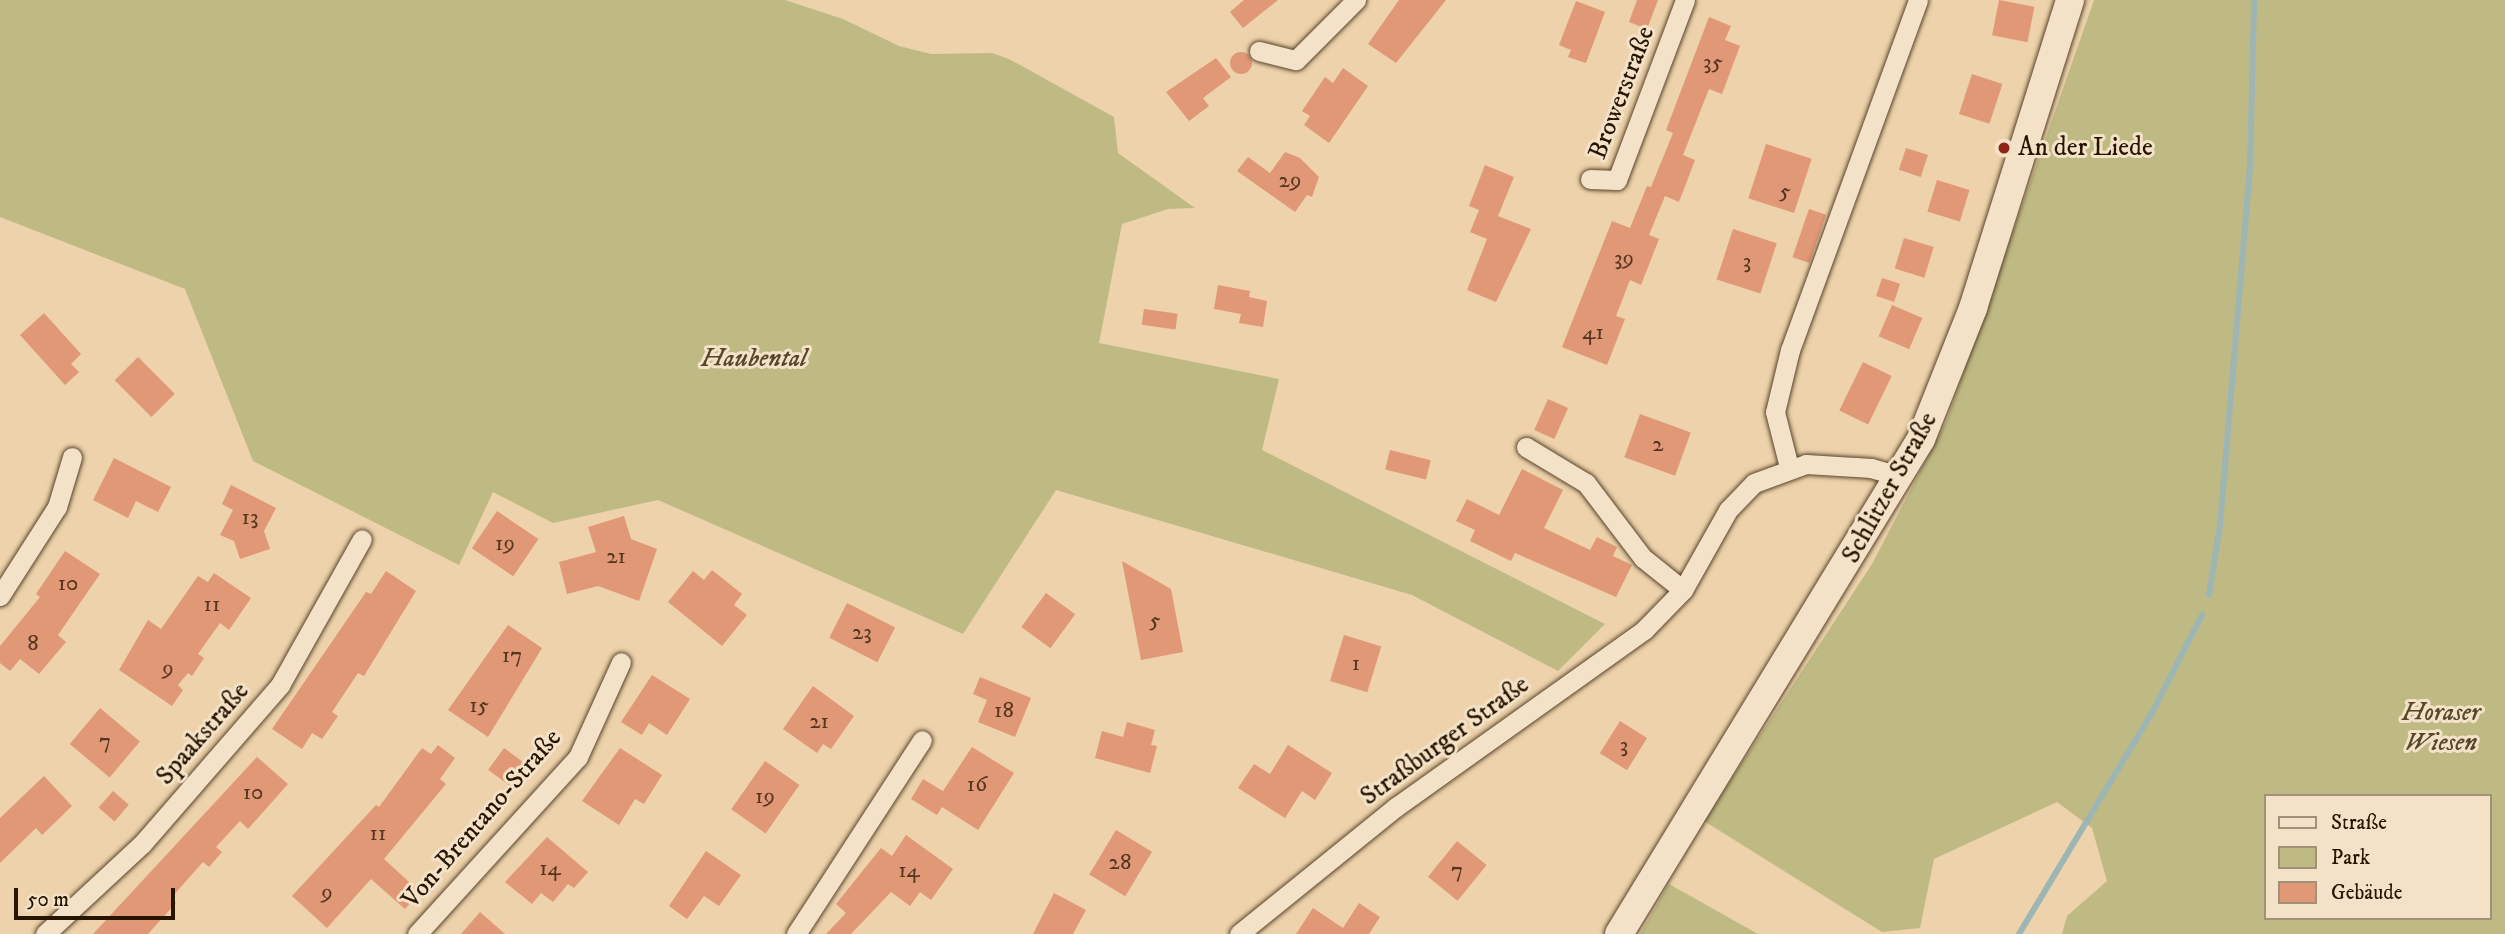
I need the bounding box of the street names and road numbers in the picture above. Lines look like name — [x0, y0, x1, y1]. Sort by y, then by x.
street label: Browerstraße — [1582, 22, 1662, 164]
street label: Schlitzer Straße — [1836, 407, 1944, 569]
street label: Straßburger Straße — [1355, 669, 1535, 813]
street label: Spaakstraße — [150, 676, 256, 792]
street label: Von-Brentano-Straße — [396, 723, 568, 915]

